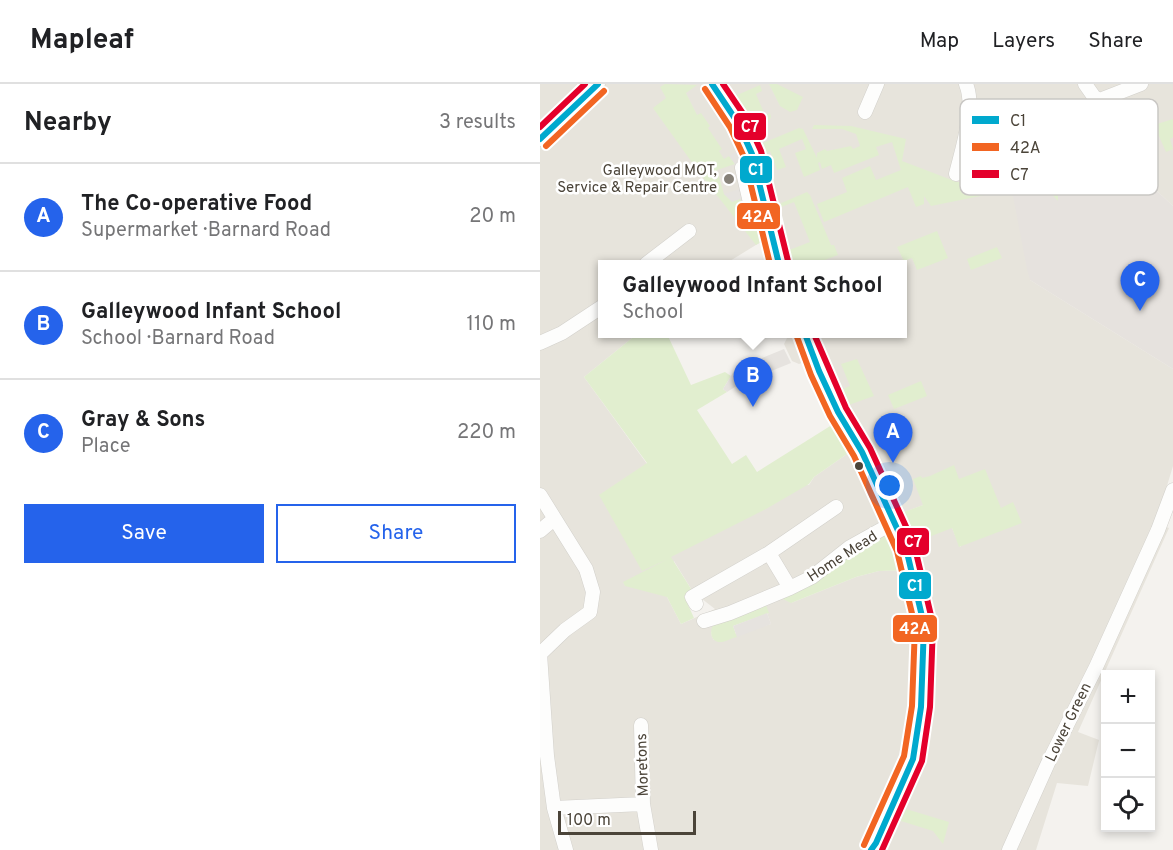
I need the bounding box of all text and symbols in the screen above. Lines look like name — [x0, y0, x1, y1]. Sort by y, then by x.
text: Mapleaf — [30, 23, 134, 59]
text: Map — [920, 28, 959, 55]
text: Layers — [992, 28, 1055, 55]
text: Share — [1088, 28, 1143, 55]
legend — [960, 99, 1158, 195]
text: Nearby — [24, 107, 112, 140]
text: 3 results — [439, 110, 516, 136]
line badge: C7 — [733, 112, 767, 141]
text: C1 — [1010, 112, 1026, 132]
text: C7 — [741, 118, 759, 138]
text: 42A — [1010, 139, 1041, 159]
line badge: C1 — [739, 155, 773, 184]
text: C1 — [748, 161, 764, 181]
place label: Galleywood MOT, Service & Repair Centre — [557, 162, 717, 198]
text: C7 — [1010, 166, 1029, 186]
marker: Galleywood MOT, Service & Repair Centre — [722, 172, 736, 186]
text: The Co-operative Food — [81, 191, 312, 218]
line badge: 42A — [736, 202, 781, 230]
text: A — [36, 204, 51, 230]
text: 20 m — [469, 204, 516, 230]
text: 42A — [742, 208, 774, 228]
text: Supermarket · Barnard Road — [81, 218, 331, 244]
popup — [598, 260, 907, 338]
pin: C — [1120, 262, 1160, 311]
text: Galleywood Infant School — [622, 273, 883, 300]
text: Galleywood Infant School — [81, 299, 341, 326]
text: School — [622, 300, 683, 326]
text: B — [37, 312, 50, 338]
text: 110 m — [467, 312, 516, 338]
text: School · Barnard Road — [81, 326, 275, 352]
pin: B — [734, 358, 772, 407]
text: Gray & Sons — [81, 407, 205, 434]
pin: A — [874, 414, 912, 463]
text: C — [37, 420, 50, 446]
text: 220 m — [457, 420, 516, 446]
text: Place — [81, 434, 131, 460]
unlabelled marker — [853, 460, 865, 472]
your location — [875, 471, 904, 500]
button: Save — [24, 504, 264, 563]
button: Share — [276, 504, 516, 563]
line badge: C7 — [896, 527, 930, 556]
street label: Home Mead — [804, 528, 882, 587]
text: C7 — [904, 533, 922, 553]
line badge: C1 — [898, 571, 932, 600]
text: C1 — [907, 577, 923, 597]
line badge: 42A — [892, 614, 938, 643]
text: 42A — [899, 620, 931, 640]
map controls — [1101, 670, 1155, 832]
button: + — [1101, 670, 1155, 724]
street label: Lower Green — [1042, 680, 1097, 765]
button: − — [1101, 724, 1155, 778]
street label: Moretons — [633, 733, 654, 797]
button: locate — [1101, 778, 1155, 832]
scale bar — [558, 808, 696, 836]
text: 100 m — [567, 811, 611, 831]

